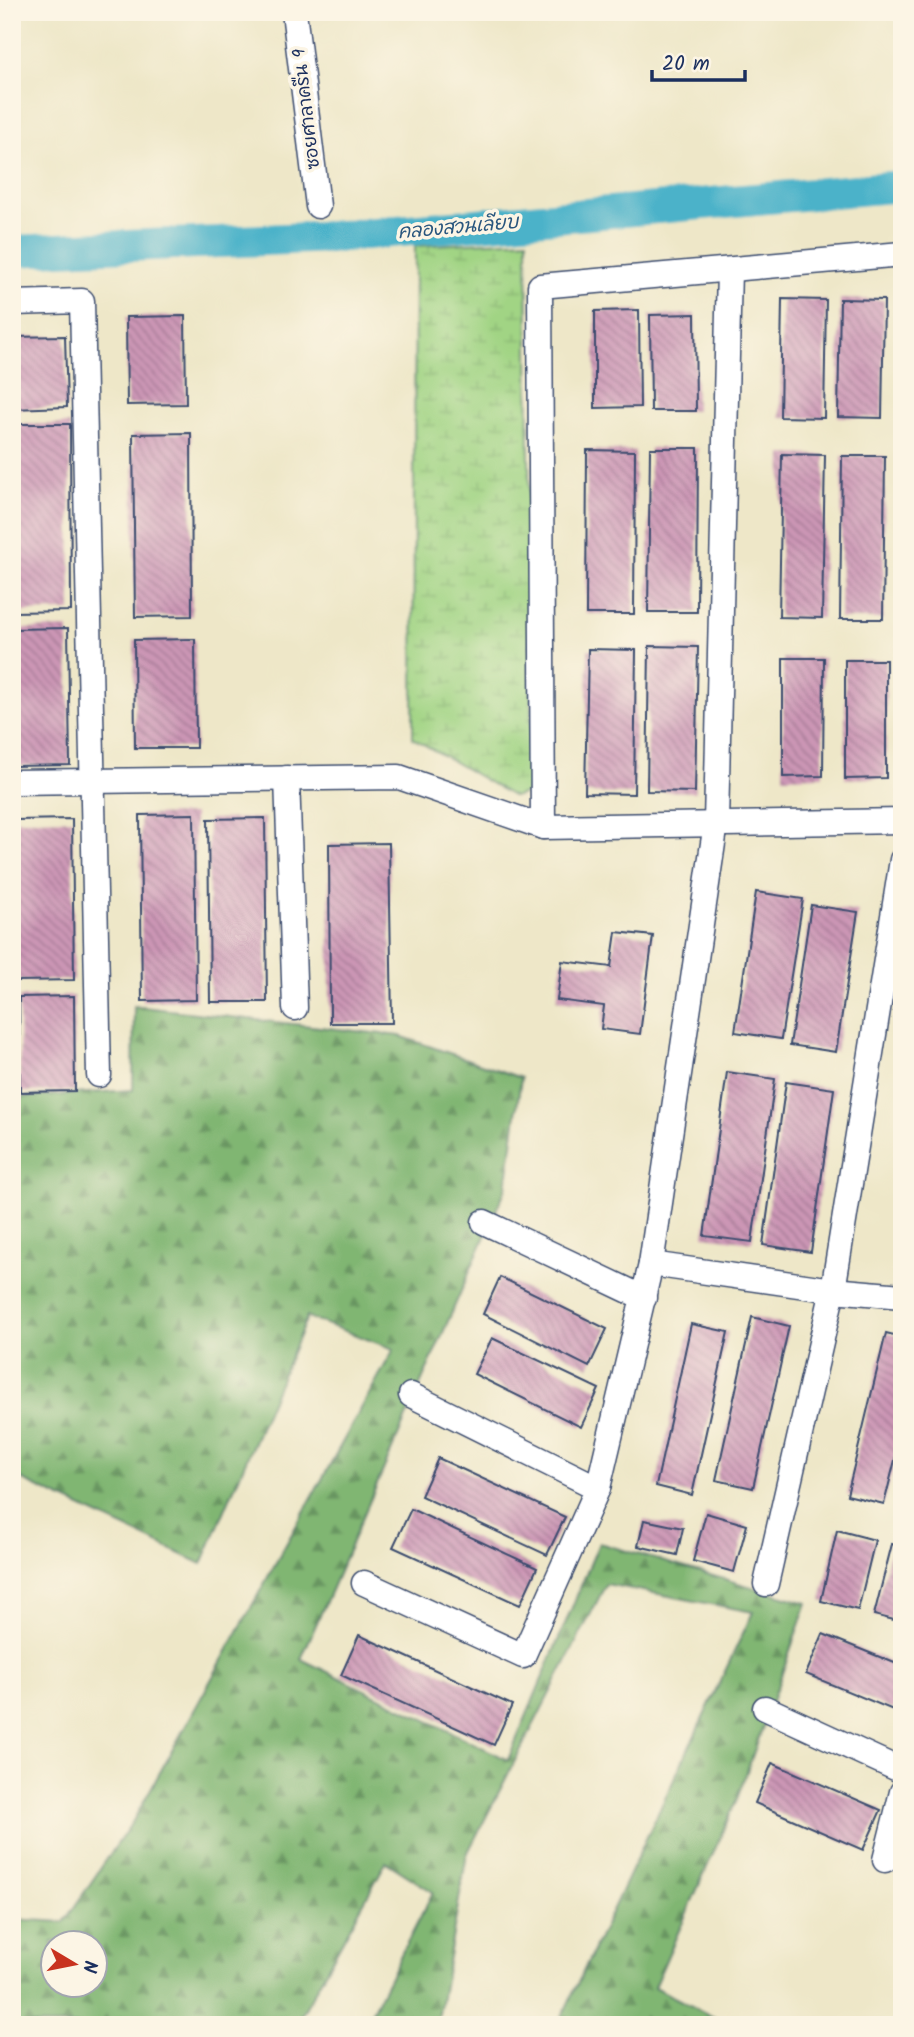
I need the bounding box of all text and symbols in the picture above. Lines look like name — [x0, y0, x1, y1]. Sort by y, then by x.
scale bar — [652, 38, 744, 82]
street label: ซอยศาลาครืน 9 — [286, 46, 329, 171]
text: 20 m — [662, 48, 710, 81]
water label: คลองสวนเลียบ — [397, 208, 522, 248]
north arrow — [38, 1928, 108, 1998]
text: N — [73, 1958, 105, 1975]

